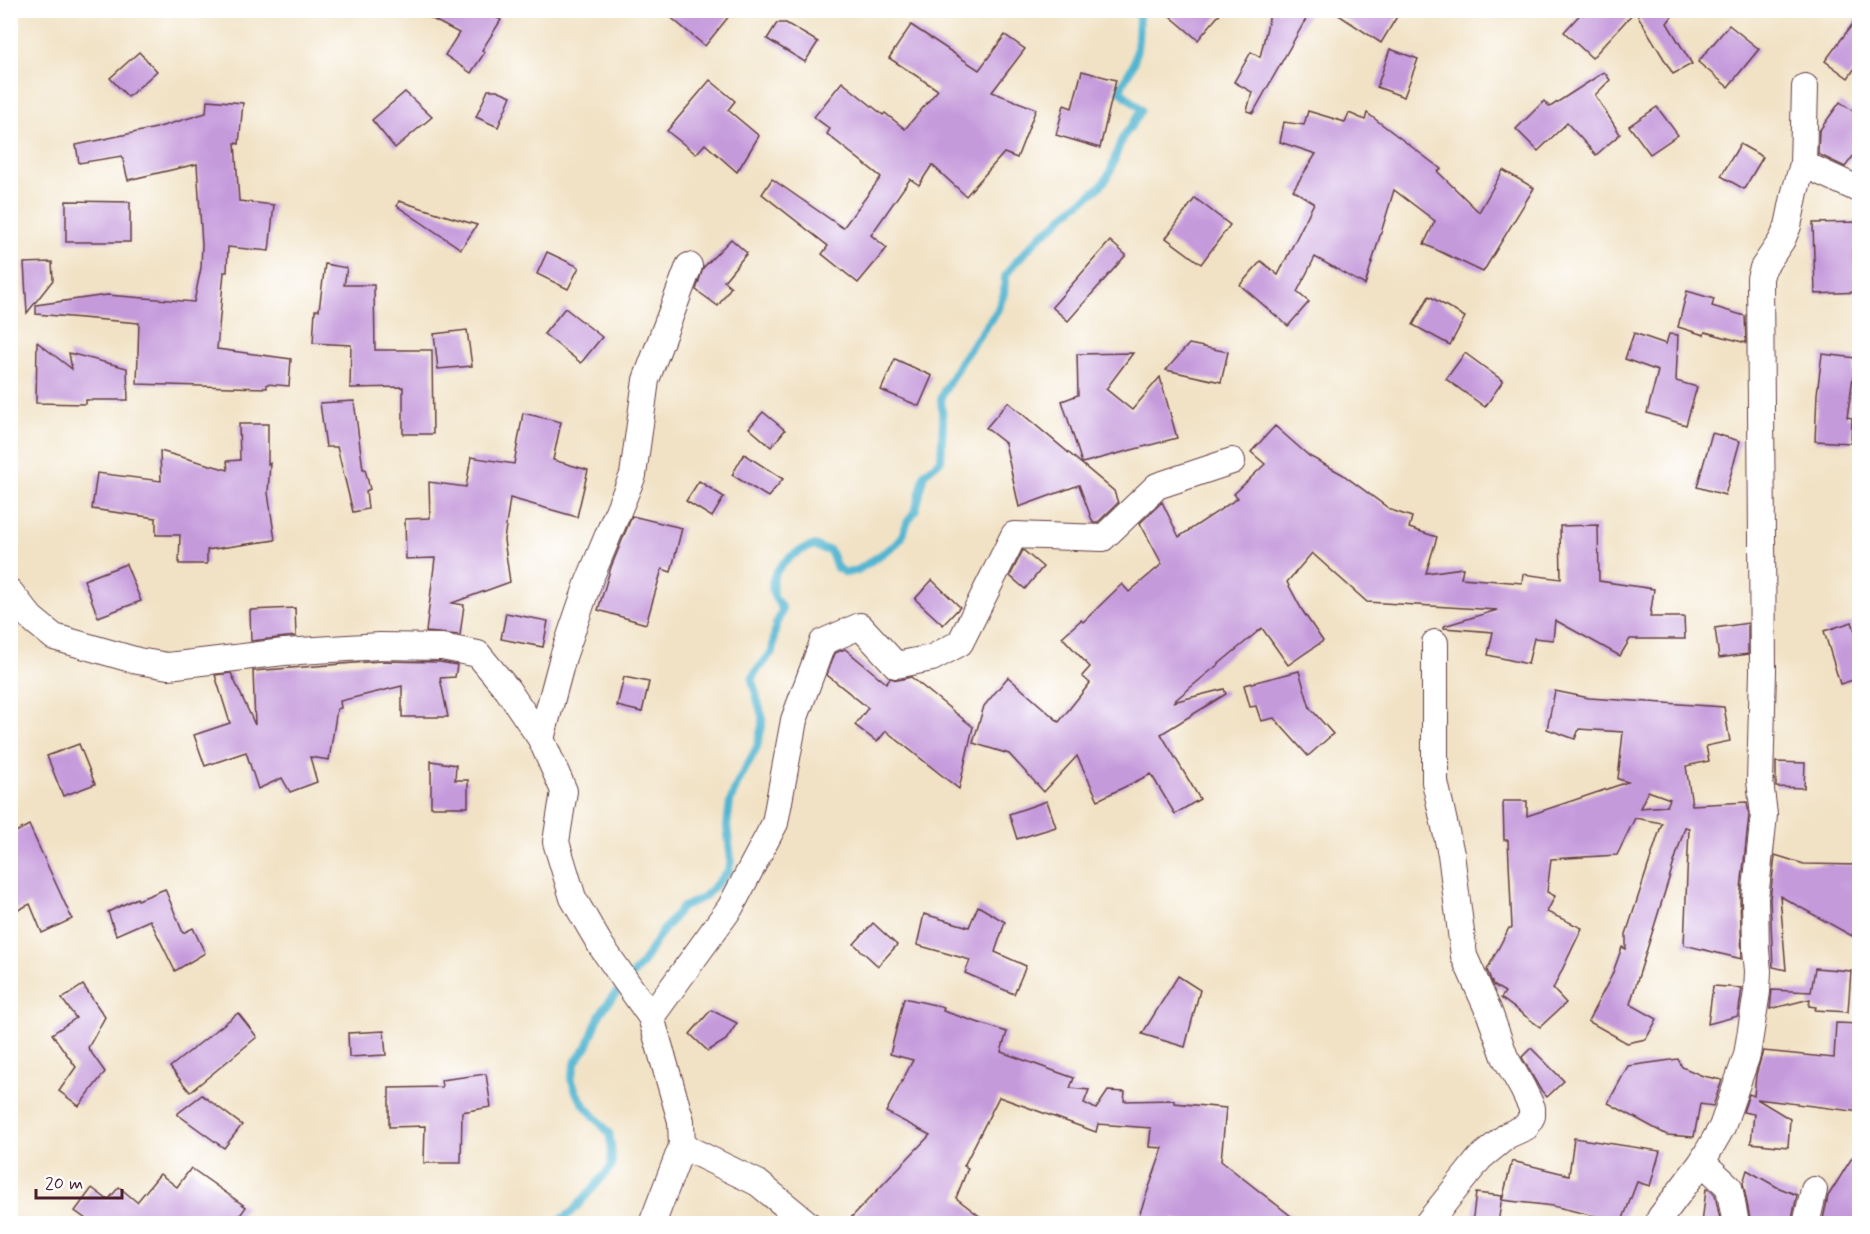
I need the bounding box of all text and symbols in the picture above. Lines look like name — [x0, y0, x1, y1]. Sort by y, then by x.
scale bar — [36, 1162, 122, 1200]
text: 20 m — [45, 1172, 83, 1196]

